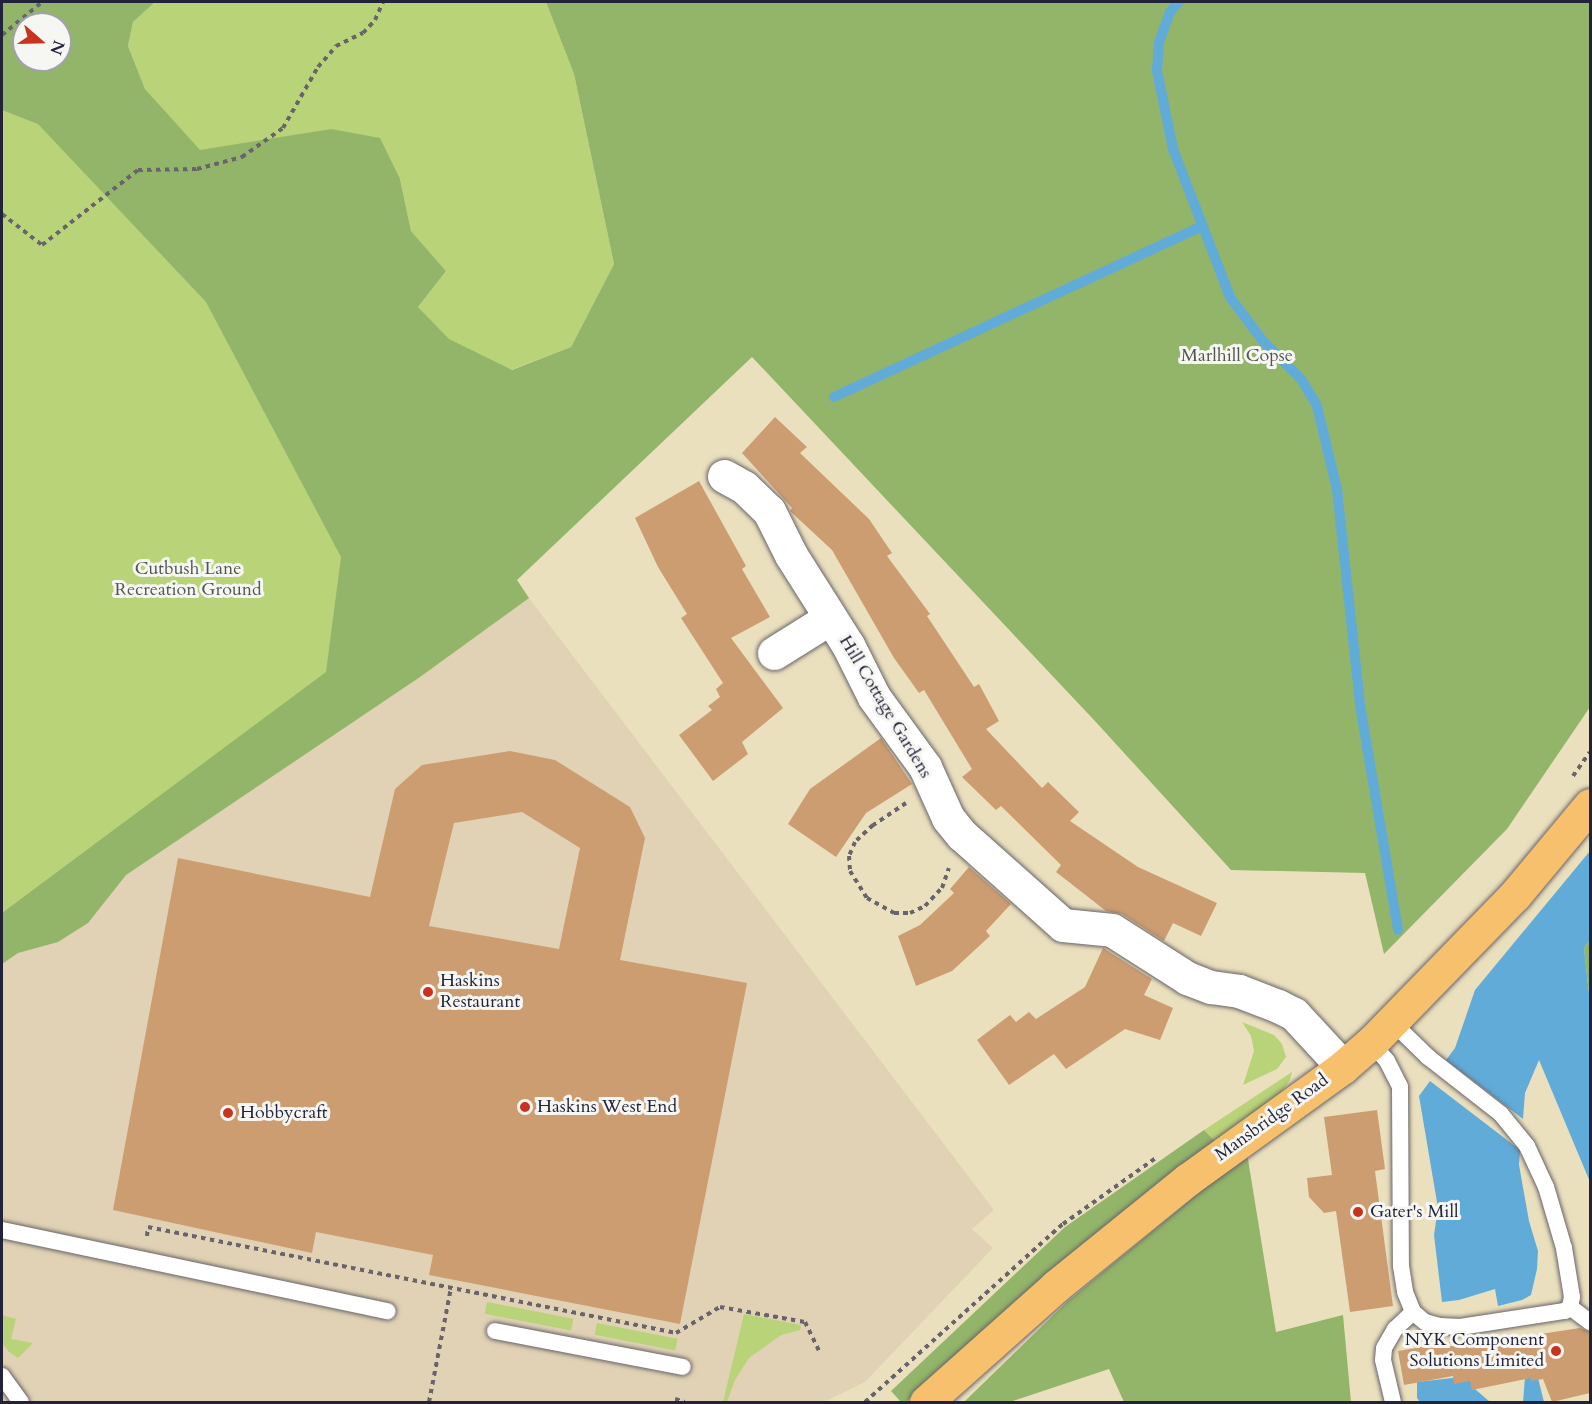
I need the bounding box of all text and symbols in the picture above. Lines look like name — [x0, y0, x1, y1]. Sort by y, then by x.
north arrow — [12, 12, 72, 72]
text: N — [44, 37, 70, 58]
park label: Marlhill Copse — [1181, 345, 1293, 367]
park label: Cutbush Lane Recreation Ground — [114, 559, 262, 602]
street label: Hill Cottage Gardens — [834, 632, 936, 782]
place label: Haskins Restaurant — [440, 971, 520, 1014]
marker: Haskins Restaurant — [421, 985, 435, 999]
street label: Mansbridge Road — [1211, 1070, 1333, 1166]
place label: Haskins West End — [537, 1096, 677, 1118]
marker: Haskins West End — [518, 1100, 532, 1114]
place label: Hobbycraft — [240, 1102, 327, 1124]
marker: Hobbycraft — [221, 1106, 235, 1120]
place label: Gater's Mill — [1370, 1201, 1459, 1223]
marker: Gater's Mill — [1351, 1205, 1365, 1219]
place label: NYK Component Solutions Limited — [1405, 1330, 1544, 1372]
marker: NYK Component Solutions Limited — [1549, 1344, 1563, 1358]

